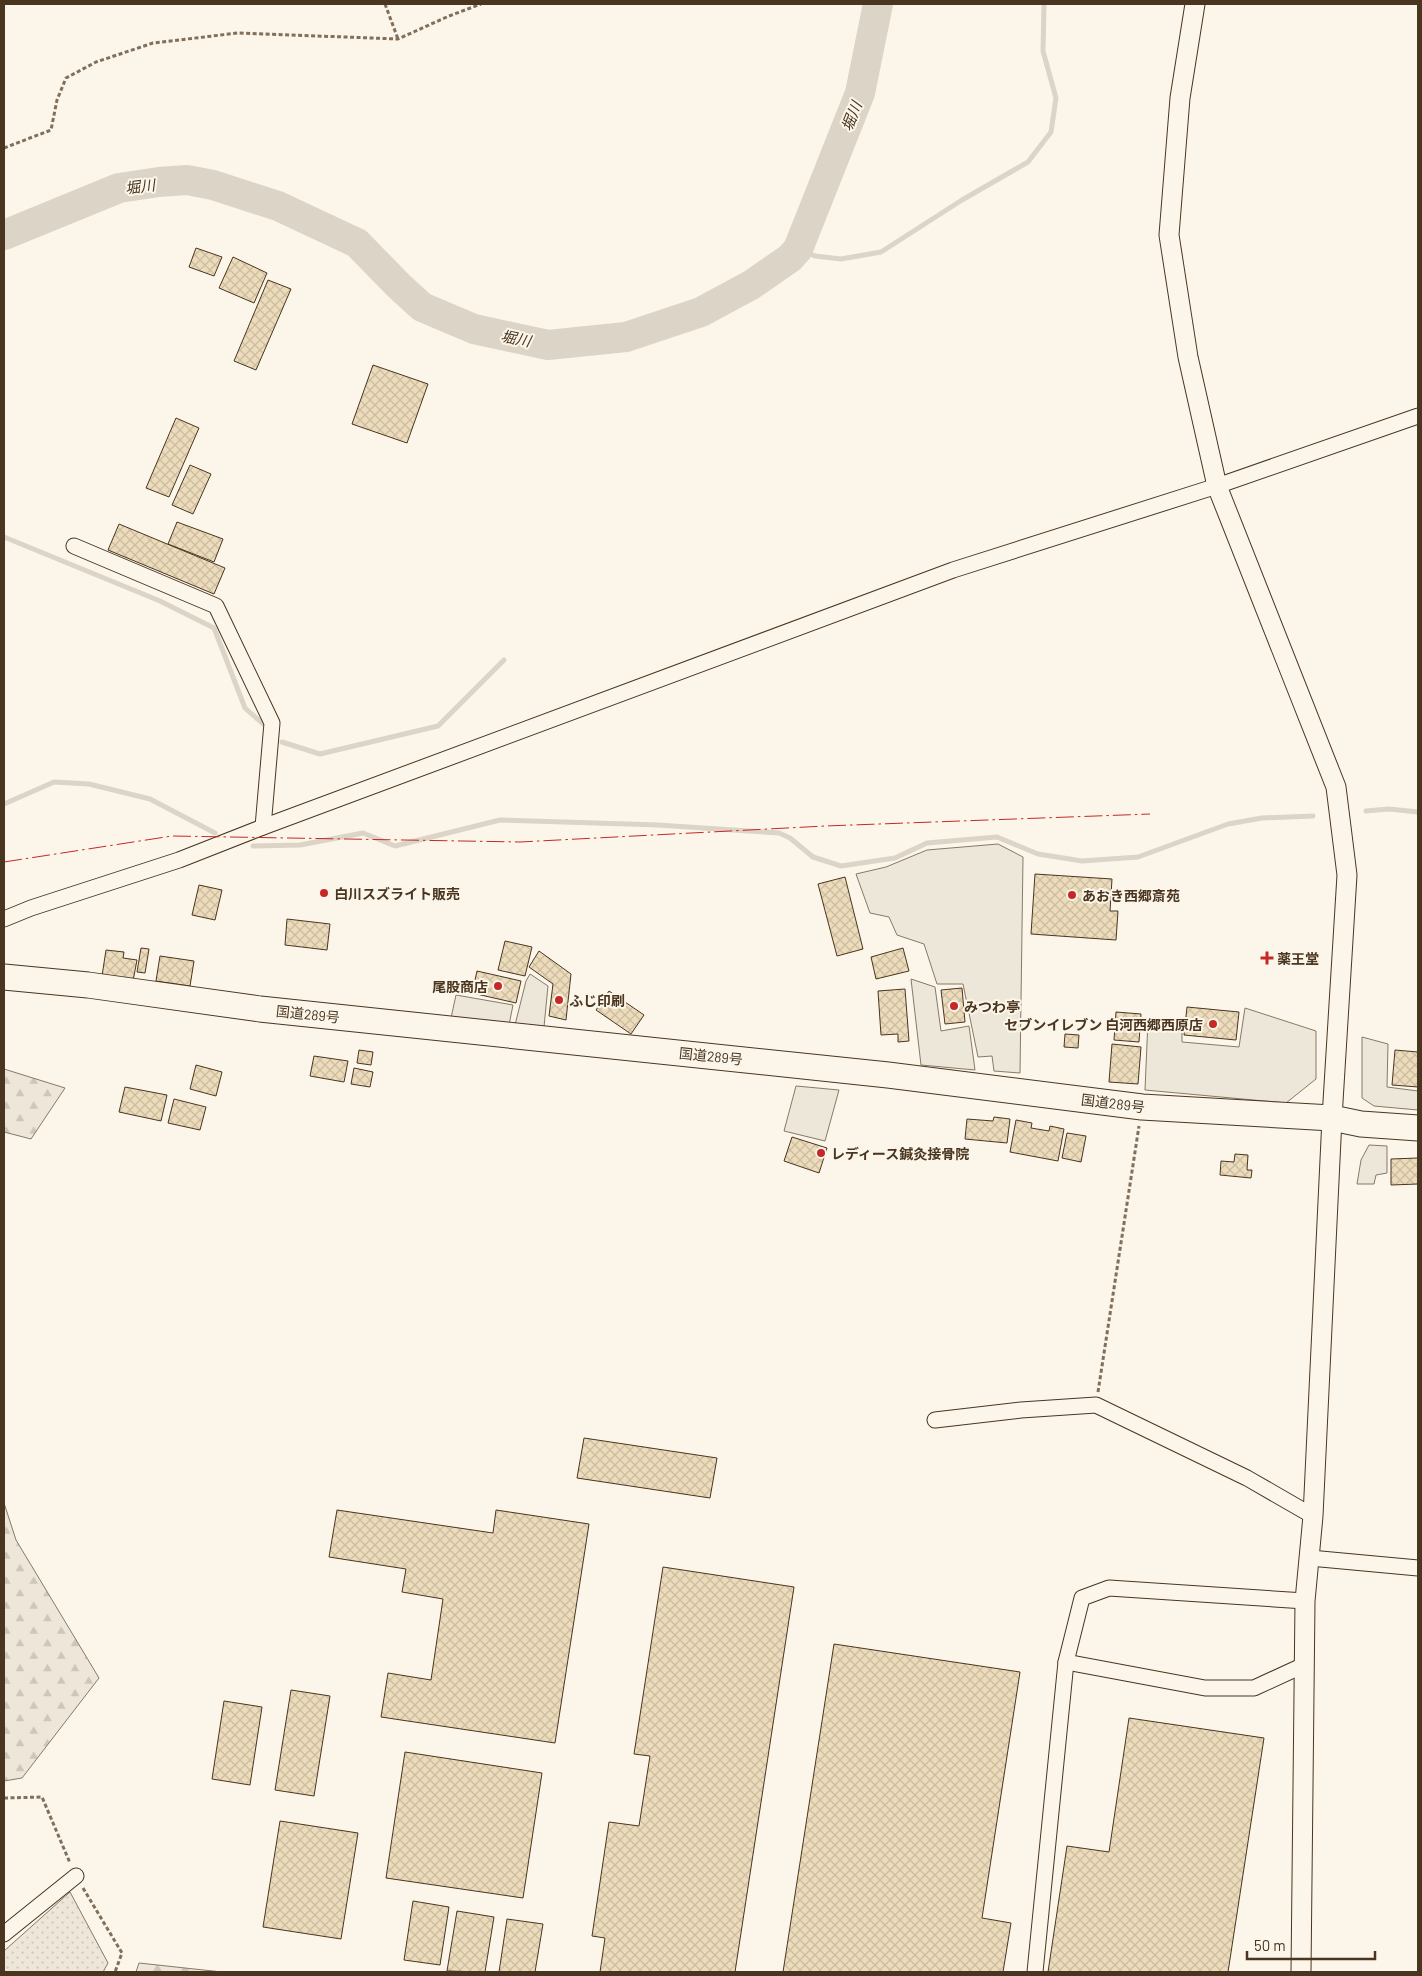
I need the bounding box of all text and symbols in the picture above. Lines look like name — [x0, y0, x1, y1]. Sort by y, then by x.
water label: 堀川 — [837, 97, 866, 133]
water label: 堀川 — [124, 175, 158, 197]
water label: 堀川 — [499, 326, 534, 350]
place label: 白川スズライト販売 — [334, 885, 460, 902]
marker: 白川スズライト販売 — [318, 887, 330, 899]
place label: あおき西郷斎苑 — [1082, 887, 1180, 904]
marker: あおき西郷斎苑 — [1066, 889, 1078, 901]
place label: 薬王堂 — [1277, 950, 1319, 967]
marker: 薬王堂 — [1261, 952, 1273, 964]
place label: 尾股商店 — [432, 978, 488, 995]
marker: 尾股商店 — [492, 980, 504, 992]
place label: ふじ印刷 — [569, 992, 625, 1009]
marker: ふじ印刷 — [553, 994, 565, 1006]
place label: みつわ亭 — [964, 998, 1020, 1015]
marker: みつわ亭 — [948, 1000, 960, 1012]
street label: 国道289号 — [275, 1002, 341, 1026]
place label: セブンイレブン 白河西郷西原店 — [1004, 1016, 1203, 1033]
marker: セブンイレブン 白河西郷西原店 — [1207, 1018, 1219, 1030]
street label: 国道289号 — [678, 1044, 744, 1068]
street label: 国道289号 — [1080, 1091, 1146, 1115]
place label: レディース鍼灸接骨院 — [831, 1145, 969, 1162]
marker: レディース鍼灸接骨院 — [815, 1147, 827, 1159]
scale bar — [1247, 1928, 1374, 1960]
text: 50 m — [1254, 1936, 1286, 1954]

